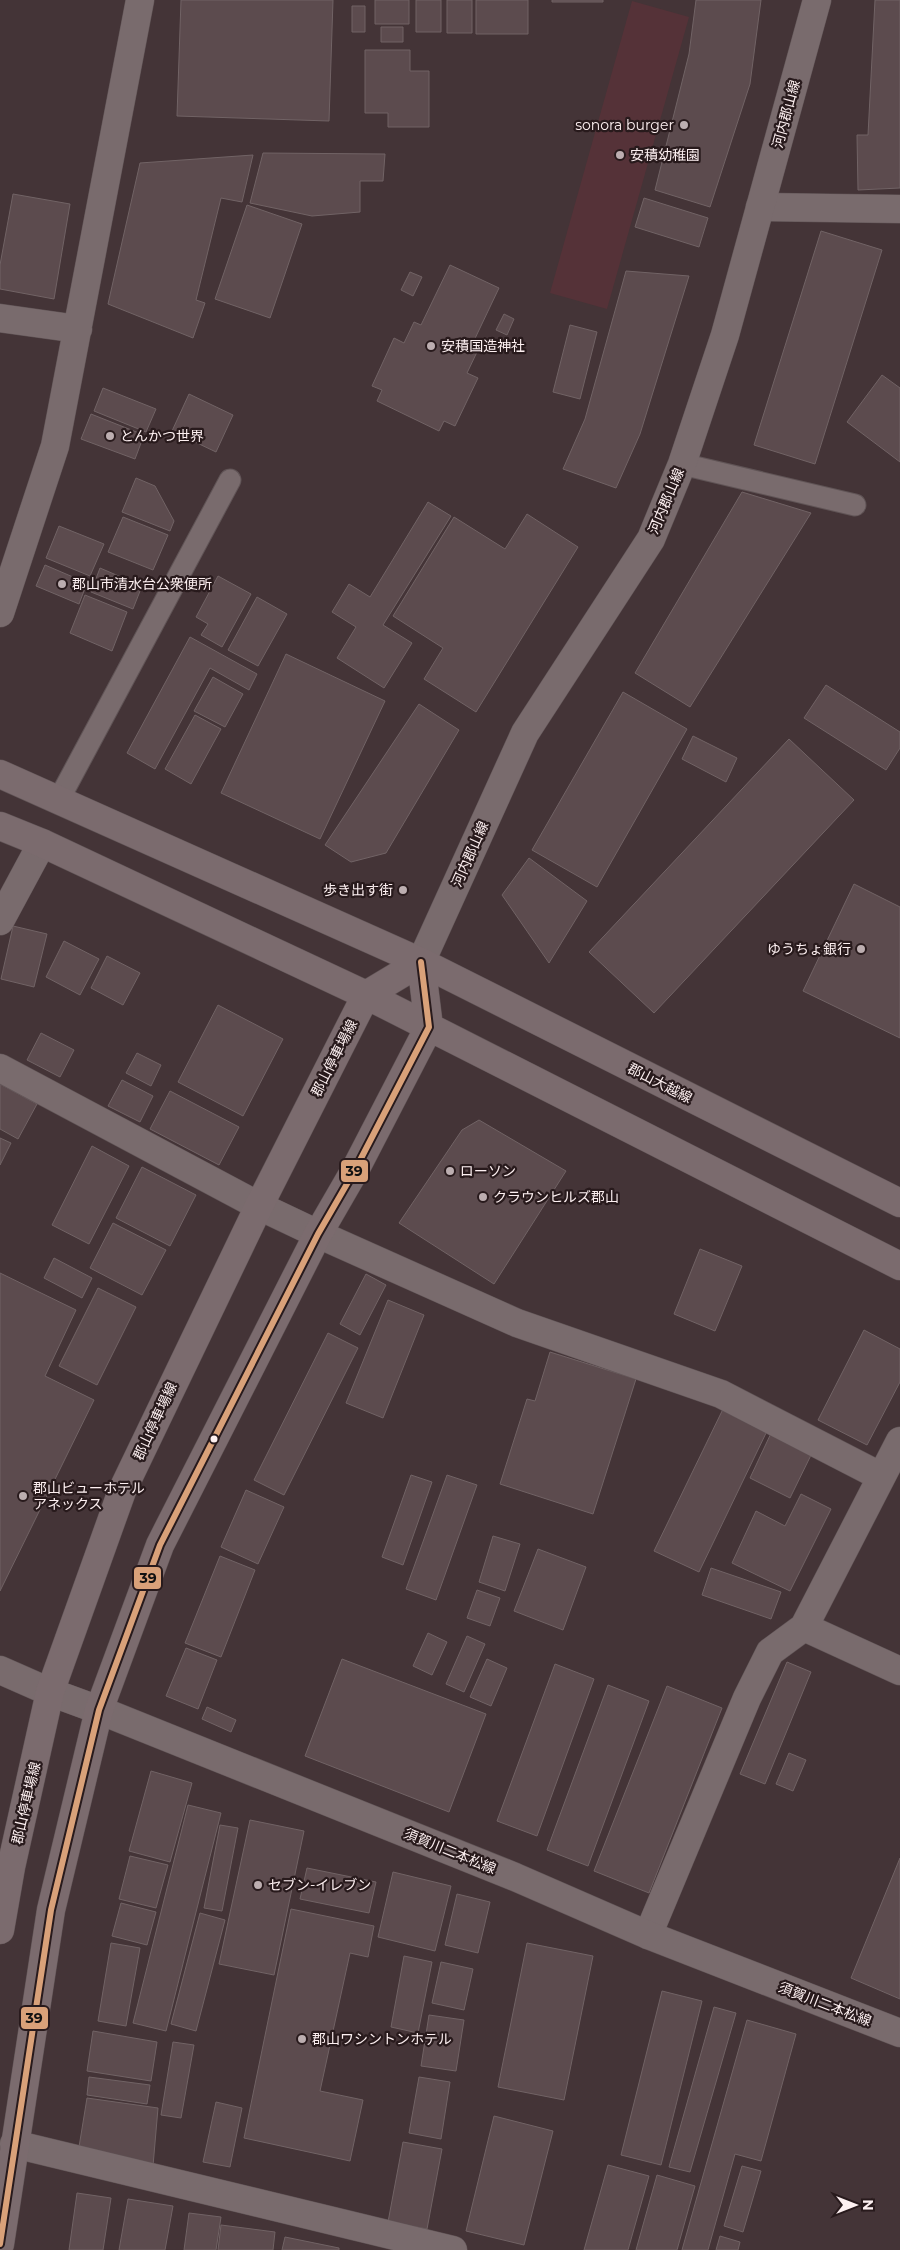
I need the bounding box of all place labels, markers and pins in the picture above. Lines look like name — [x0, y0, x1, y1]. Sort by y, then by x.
place label: sonora burger — [575, 116, 674, 134]
marker: sonora burger — [678, 119, 690, 131]
place label: 安積幼稚園 — [630, 146, 700, 164]
marker: 安積幼稚園 — [614, 149, 626, 161]
place label: 安積国造神社 — [441, 337, 525, 355]
marker: 安積国造神社 — [425, 340, 437, 352]
place label: とんかつ世界 — [120, 427, 204, 445]
marker: とんかつ世界 — [104, 430, 116, 442]
place label: 郡山市清水台公衆便所 — [72, 575, 212, 593]
marker: 郡山市清水台公衆便所 — [56, 578, 68, 590]
place label: 歩き出す街 — [323, 881, 393, 899]
marker: 歩き出す街 — [397, 884, 409, 896]
place label: ゆうちょ銀行 — [767, 940, 851, 958]
marker: ゆうちょ銀行 — [855, 943, 867, 955]
place label: ローソン — [460, 1162, 516, 1180]
marker: ローソン — [444, 1165, 456, 1177]
place label: クラウンヒルズ郡山 — [493, 1188, 619, 1206]
marker: クラウンヒルズ郡山 — [477, 1191, 489, 1203]
unlabelled marker — [209, 1434, 219, 1444]
place label: 郡山ビューホテル アネックス — [33, 1479, 145, 1513]
marker: 郡山ビューホテル アネックス — [17, 1490, 29, 1502]
place label: セブン-イレブン — [268, 1876, 371, 1894]
marker: セブン-イレブン — [252, 1879, 264, 1891]
place label: 郡山ワシントンホテル — [312, 2030, 452, 2048]
marker: 郡山ワシントンホテル — [296, 2033, 308, 2045]

